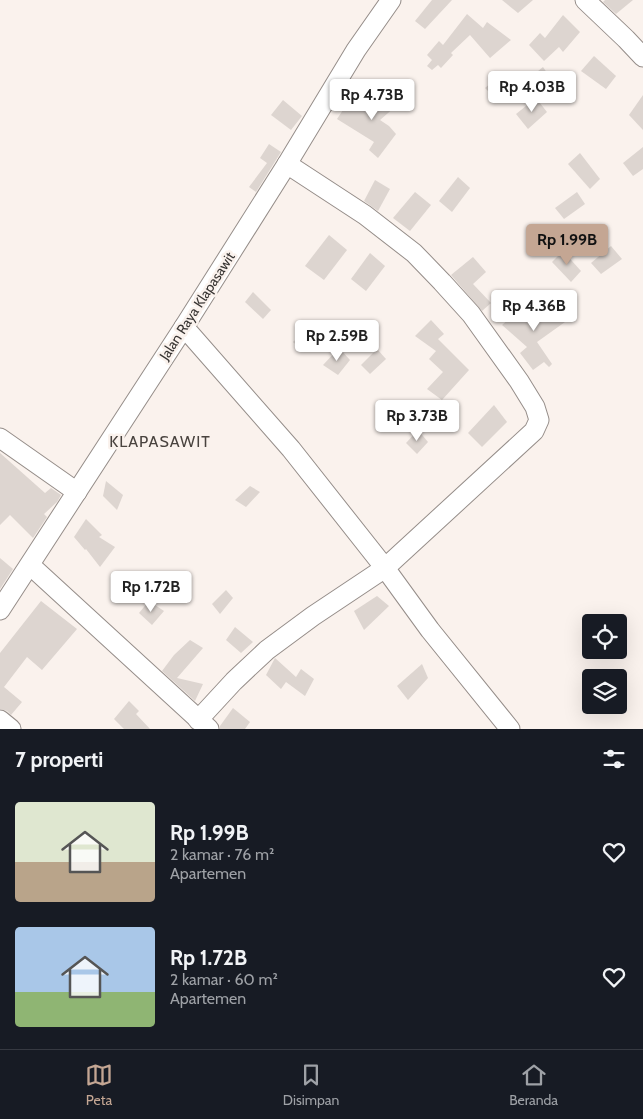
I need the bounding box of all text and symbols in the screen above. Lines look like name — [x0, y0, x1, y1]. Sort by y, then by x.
pin: Rp 4.03B — [480, 70, 584, 113]
text: Rp 4.03B — [499, 77, 565, 96]
pin: Rp 4.73B — [320, 78, 424, 121]
text: Rp 4.73B — [341, 85, 403, 104]
pin: Rp 1.99B — [515, 224, 619, 266]
text: Rp 1.99B — [537, 230, 597, 249]
street label: Jalan Raya Klapasawit — [155, 248, 239, 364]
pin: Rp 4.36B — [482, 290, 586, 332]
text: Rp 4.36B — [502, 296, 566, 315]
pin: Rp 2.59B — [285, 320, 389, 362]
text: Rp 2.59B — [306, 326, 368, 345]
pin: Rp 3.73B — [365, 400, 469, 442]
text: Rp 3.73B — [386, 406, 448, 425]
district label: KLAPASAWIT — [109, 432, 211, 451]
pin: Rp 1.72B — [99, 570, 203, 613]
text: Rp 1.72B — [122, 577, 180, 596]
map controls — [582, 614, 627, 714]
button: locate — [582, 614, 627, 659]
button: layers — [582, 669, 627, 714]
icon: filters — [600, 745, 628, 773]
text: 7 properti — [15, 747, 103, 772]
text: Rp 1.99B — [170, 820, 249, 845]
icon: home — [55, 822, 115, 882]
icon: heart — [600, 838, 628, 866]
text: 2 kamar · 76 m² — [170, 845, 274, 864]
text: Apartemen — [170, 864, 246, 883]
text: Rp 1.72B — [170, 945, 247, 970]
icon: home — [55, 947, 115, 1007]
icon: heart — [600, 963, 628, 991]
text: 2 kamar · 60 m² — [170, 970, 278, 989]
text: Apartemen — [170, 989, 246, 1008]
tab: Peta — [85, 1061, 113, 1109]
tab: Disimpan — [283, 1061, 339, 1109]
tab: Beranda — [509, 1061, 558, 1109]

